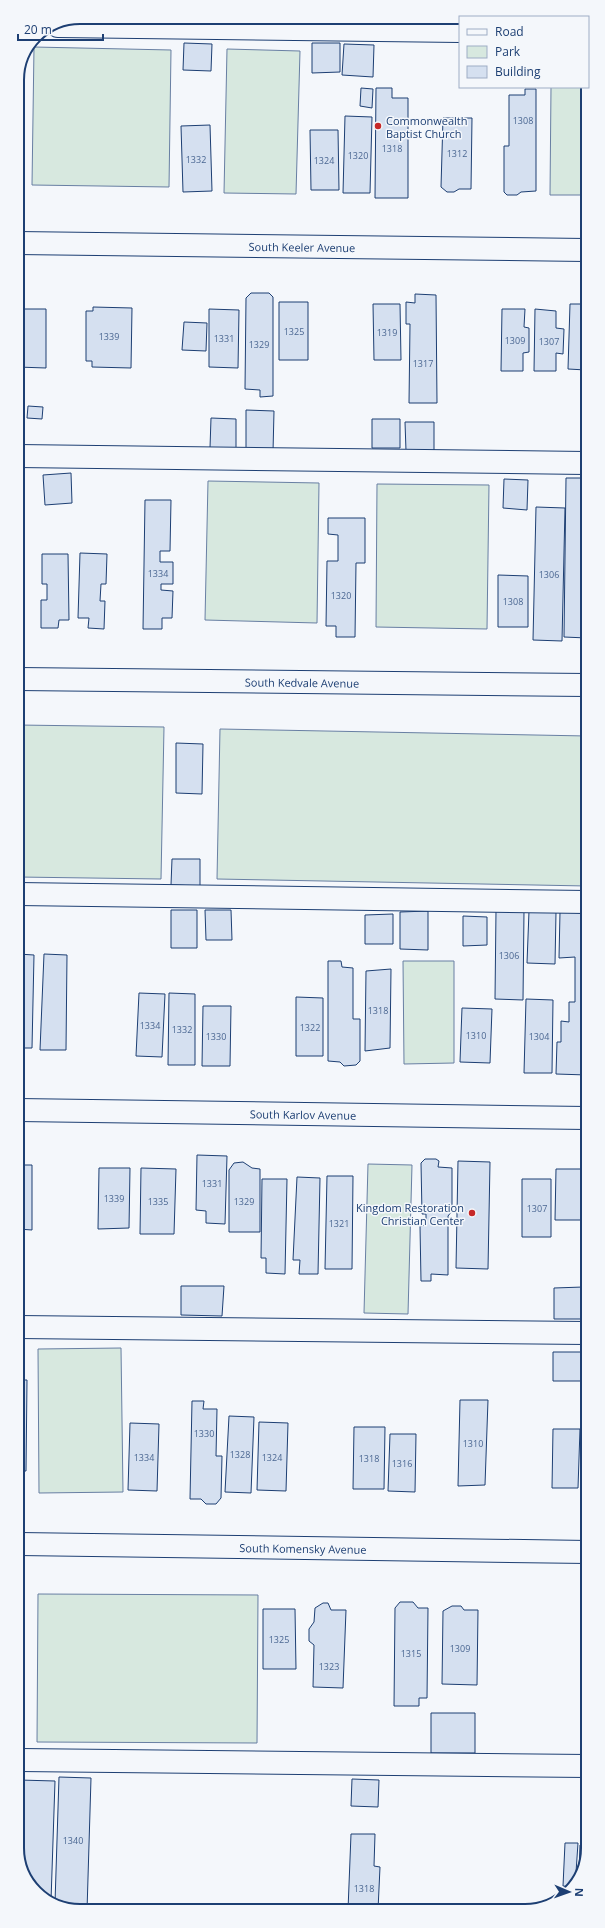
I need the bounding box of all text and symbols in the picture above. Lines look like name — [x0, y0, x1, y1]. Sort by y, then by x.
scale bar — [18, 16, 103, 42]
legend — [459, 16, 589, 88]
text: 20 m — [24, 21, 52, 38]
text: Road — [495, 23, 524, 40]
text: Park — [495, 43, 521, 60]
text: Building — [495, 63, 541, 80]
place label: Commonwealth Baptist Church — [386, 113, 468, 141]
house number: 1308 — [513, 114, 533, 127]
marker: Commonwealth Baptist Church — [373, 121, 383, 131]
house number: 1318 — [382, 142, 402, 155]
house number: 1312 — [447, 147, 467, 160]
house number: 1320 — [348, 149, 368, 162]
house number: 1332 — [186, 153, 206, 166]
house number: 1324 — [314, 154, 334, 167]
street label: South Keeler Avenue — [249, 238, 355, 255]
house number: 1325 — [284, 325, 304, 338]
house number: 1319 — [377, 326, 397, 339]
house number: 1339 — [99, 330, 119, 343]
house number: 1331 — [214, 332, 234, 345]
house number: 1309 — [505, 334, 525, 347]
house number: 1307 — [539, 335, 559, 348]
house number: 1329 — [249, 338, 269, 351]
house number: 1317 — [413, 357, 433, 370]
house number: 1334 — [148, 567, 168, 580]
house number: 1306 — [539, 568, 559, 581]
house number: 1320 — [331, 589, 351, 602]
house number: 1308 — [503, 595, 523, 608]
street label: South Kedvale Avenue — [245, 674, 359, 690]
house number: 1306 — [499, 949, 519, 962]
house number: 1318 — [368, 1004, 388, 1017]
house number: 1334 — [140, 1019, 160, 1032]
house number: 1322 — [300, 1021, 320, 1034]
house number: 1332 — [172, 1023, 192, 1036]
house number: 1310 — [466, 1029, 486, 1042]
house number: 1330 — [206, 1030, 226, 1043]
house number: 1304 — [529, 1030, 549, 1043]
street label: South Karlov Avenue — [250, 1106, 356, 1122]
house number: 1331 — [202, 1177, 222, 1190]
house number: 1339 — [104, 1192, 124, 1205]
house number: 1335 — [148, 1195, 168, 1208]
house number: 1329 — [234, 1195, 254, 1208]
place label: Kingdom Restoration Christian Center — [356, 1200, 464, 1228]
house number: 1307 — [527, 1202, 547, 1215]
marker: Kingdom Restoration Christian Center — [467, 1208, 477, 1218]
house number: 1321 — [329, 1217, 349, 1230]
house number: 1330 — [194, 1427, 214, 1440]
house number: 1310 — [463, 1437, 483, 1450]
house number: 1328 — [230, 1448, 250, 1461]
house number: 1334 — [134, 1451, 154, 1464]
house number: 1324 — [262, 1451, 282, 1464]
house number: 1318 — [359, 1452, 379, 1465]
house number: 1316 — [392, 1457, 412, 1470]
street label: South Komensky Avenue — [239, 1540, 367, 1556]
house number: 1325 — [269, 1633, 289, 1646]
house number: 1309 — [450, 1642, 470, 1655]
house number: 1315 — [401, 1647, 421, 1660]
house number: 1323 — [319, 1660, 339, 1673]
house number: 1340 — [63, 1834, 83, 1847]
north arrow — [549, 1872, 589, 1912]
house number: 1318 — [354, 1882, 374, 1895]
text: N — [572, 1888, 587, 1897]

